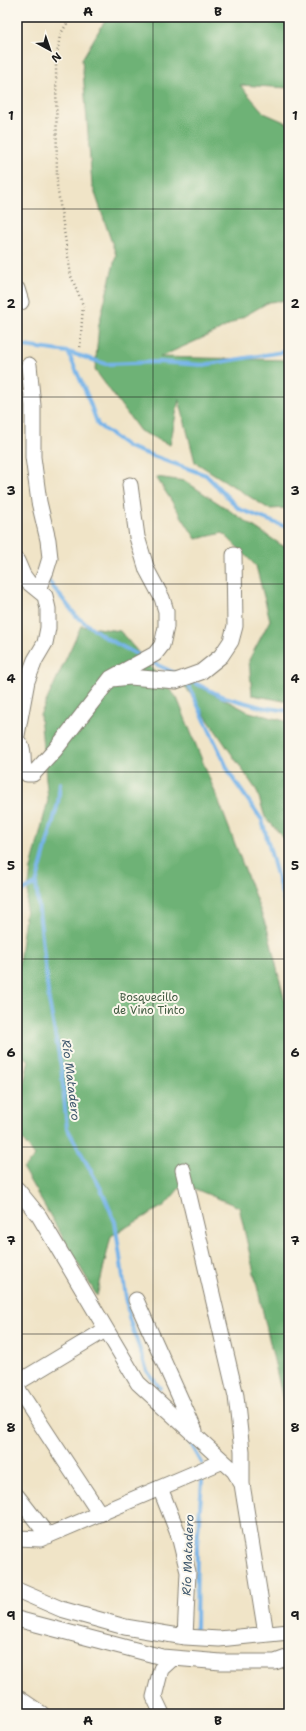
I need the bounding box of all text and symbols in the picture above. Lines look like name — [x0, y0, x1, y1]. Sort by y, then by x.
text: A — [83, 3, 93, 20]
text: B — [214, 3, 222, 20]
north arrow — [30, 30, 70, 70]
text: N — [48, 49, 64, 66]
text: 1 — [8, 107, 14, 124]
text: 1 — [292, 107, 298, 124]
text: 2 — [6, 295, 16, 312]
text: 2 — [290, 295, 300, 312]
text: 3 — [6, 482, 16, 499]
text: 3 — [290, 482, 300, 499]
text: 4 — [6, 670, 16, 687]
text: 4 — [290, 670, 300, 687]
text: 5 — [7, 857, 15, 874]
text: 5 — [291, 857, 299, 874]
park label: Bosquecillo de Vino Tinto — [113, 990, 185, 1018]
water label: Río Matadero — [58, 1039, 84, 1121]
text: 6 — [6, 1044, 16, 1061]
text: 6 — [290, 1044, 300, 1061]
text: 7 — [6, 1232, 16, 1249]
text: 7 — [290, 1232, 300, 1249]
text: 8 — [6, 1419, 16, 1436]
text: 8 — [290, 1419, 300, 1436]
water label: Río Matadero — [179, 1514, 197, 1596]
text: 9 — [6, 1607, 16, 1624]
text: 9 — [290, 1607, 300, 1624]
text: A — [83, 1712, 93, 1729]
text: B — [214, 1712, 222, 1729]

